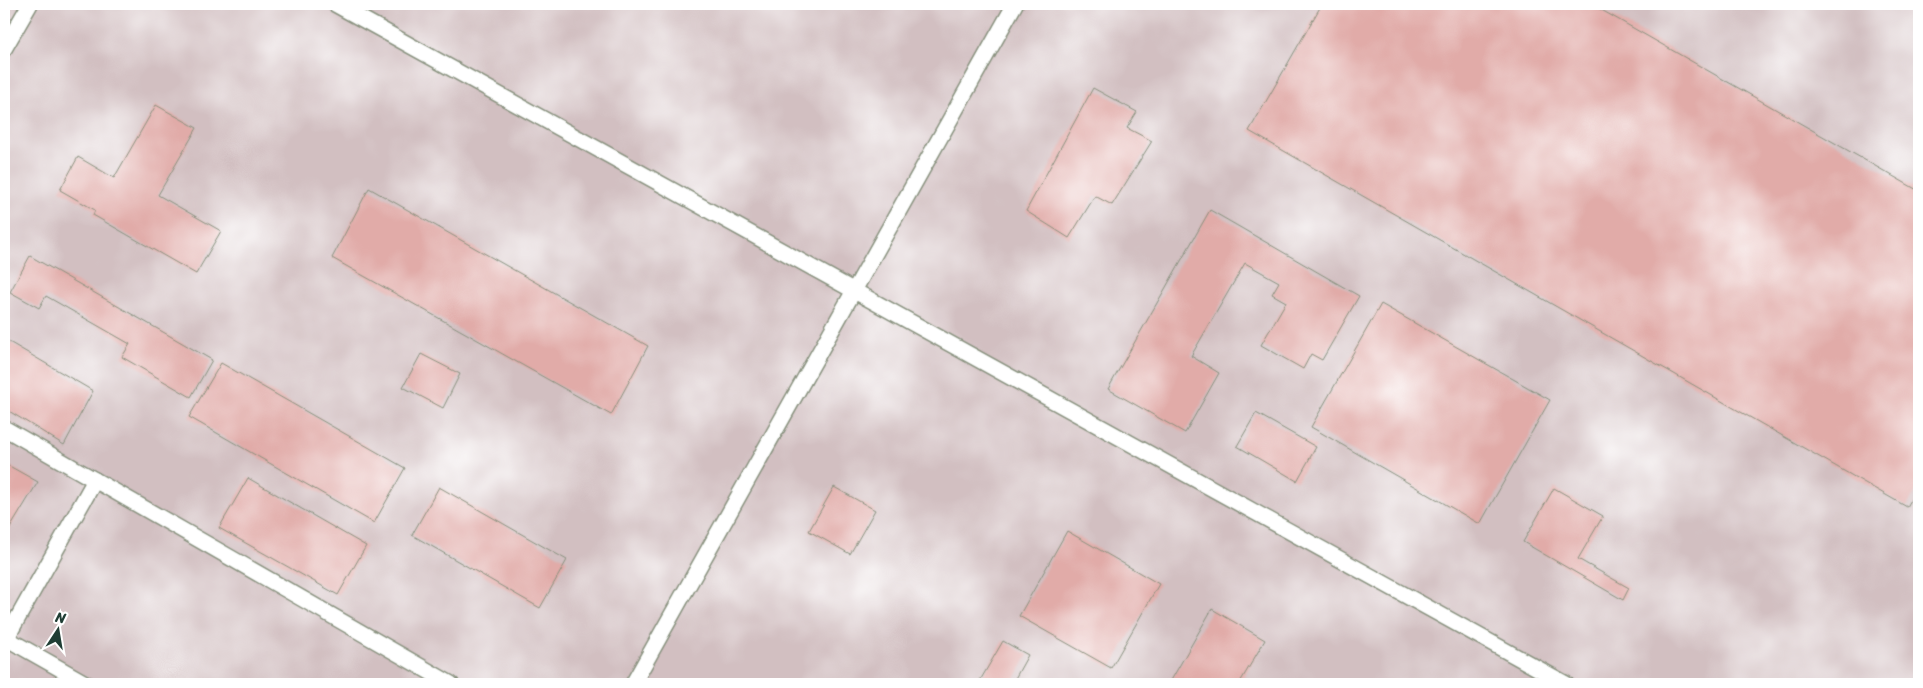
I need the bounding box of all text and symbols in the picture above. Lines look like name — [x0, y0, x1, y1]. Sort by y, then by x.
text: N — [52, 604, 68, 631]
north arrow — [32, 606, 82, 656]

